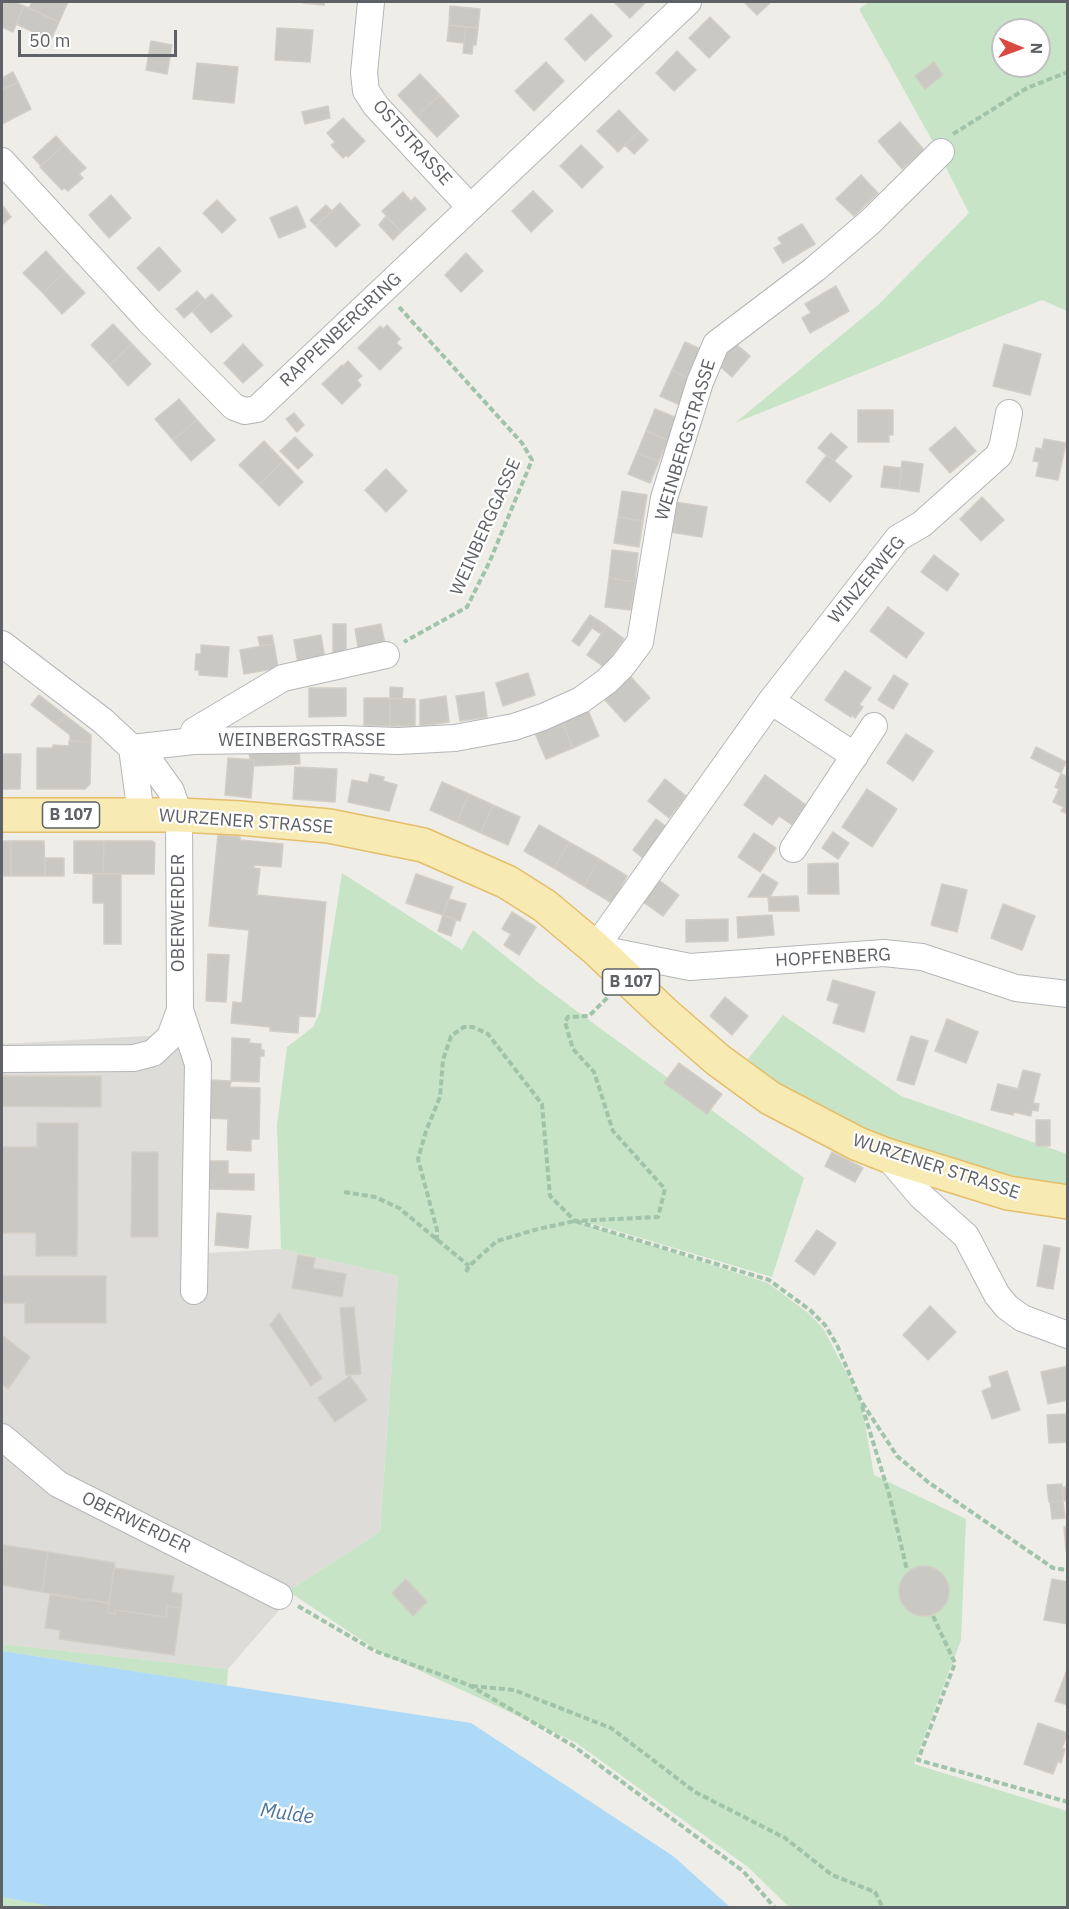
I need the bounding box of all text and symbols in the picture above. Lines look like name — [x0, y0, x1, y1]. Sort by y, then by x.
scale bar — [21, 18, 180, 56]
north arrow — [991, 18, 1051, 78]
text: 50 m — [29, 29, 71, 52]
text: N — [1027, 42, 1047, 54]
street label: OSTSTRASSE — [368, 96, 456, 190]
street label: RAPPENBERGRING — [276, 268, 406, 392]
street label: WEINBERGSTRASSE — [651, 357, 721, 523]
street label: WEINBERGGASSE — [446, 455, 526, 599]
street label: WINZERWEG — [824, 532, 910, 628]
street label: WEINBERGSTRASSE — [218, 730, 386, 752]
road number: B 107 — [42, 802, 100, 828]
street label: WURZENER STRASSE — [158, 805, 334, 839]
street label: OBERWERDER — [168, 854, 190, 972]
street label: HOPFENBERG — [775, 944, 891, 972]
road number: B 107 — [602, 969, 660, 995]
street label: WURZENER STRASSE — [850, 1130, 1022, 1204]
street label: OBERWERDER — [78, 1487, 194, 1559]
water label: Mulde — [259, 1798, 315, 1830]

